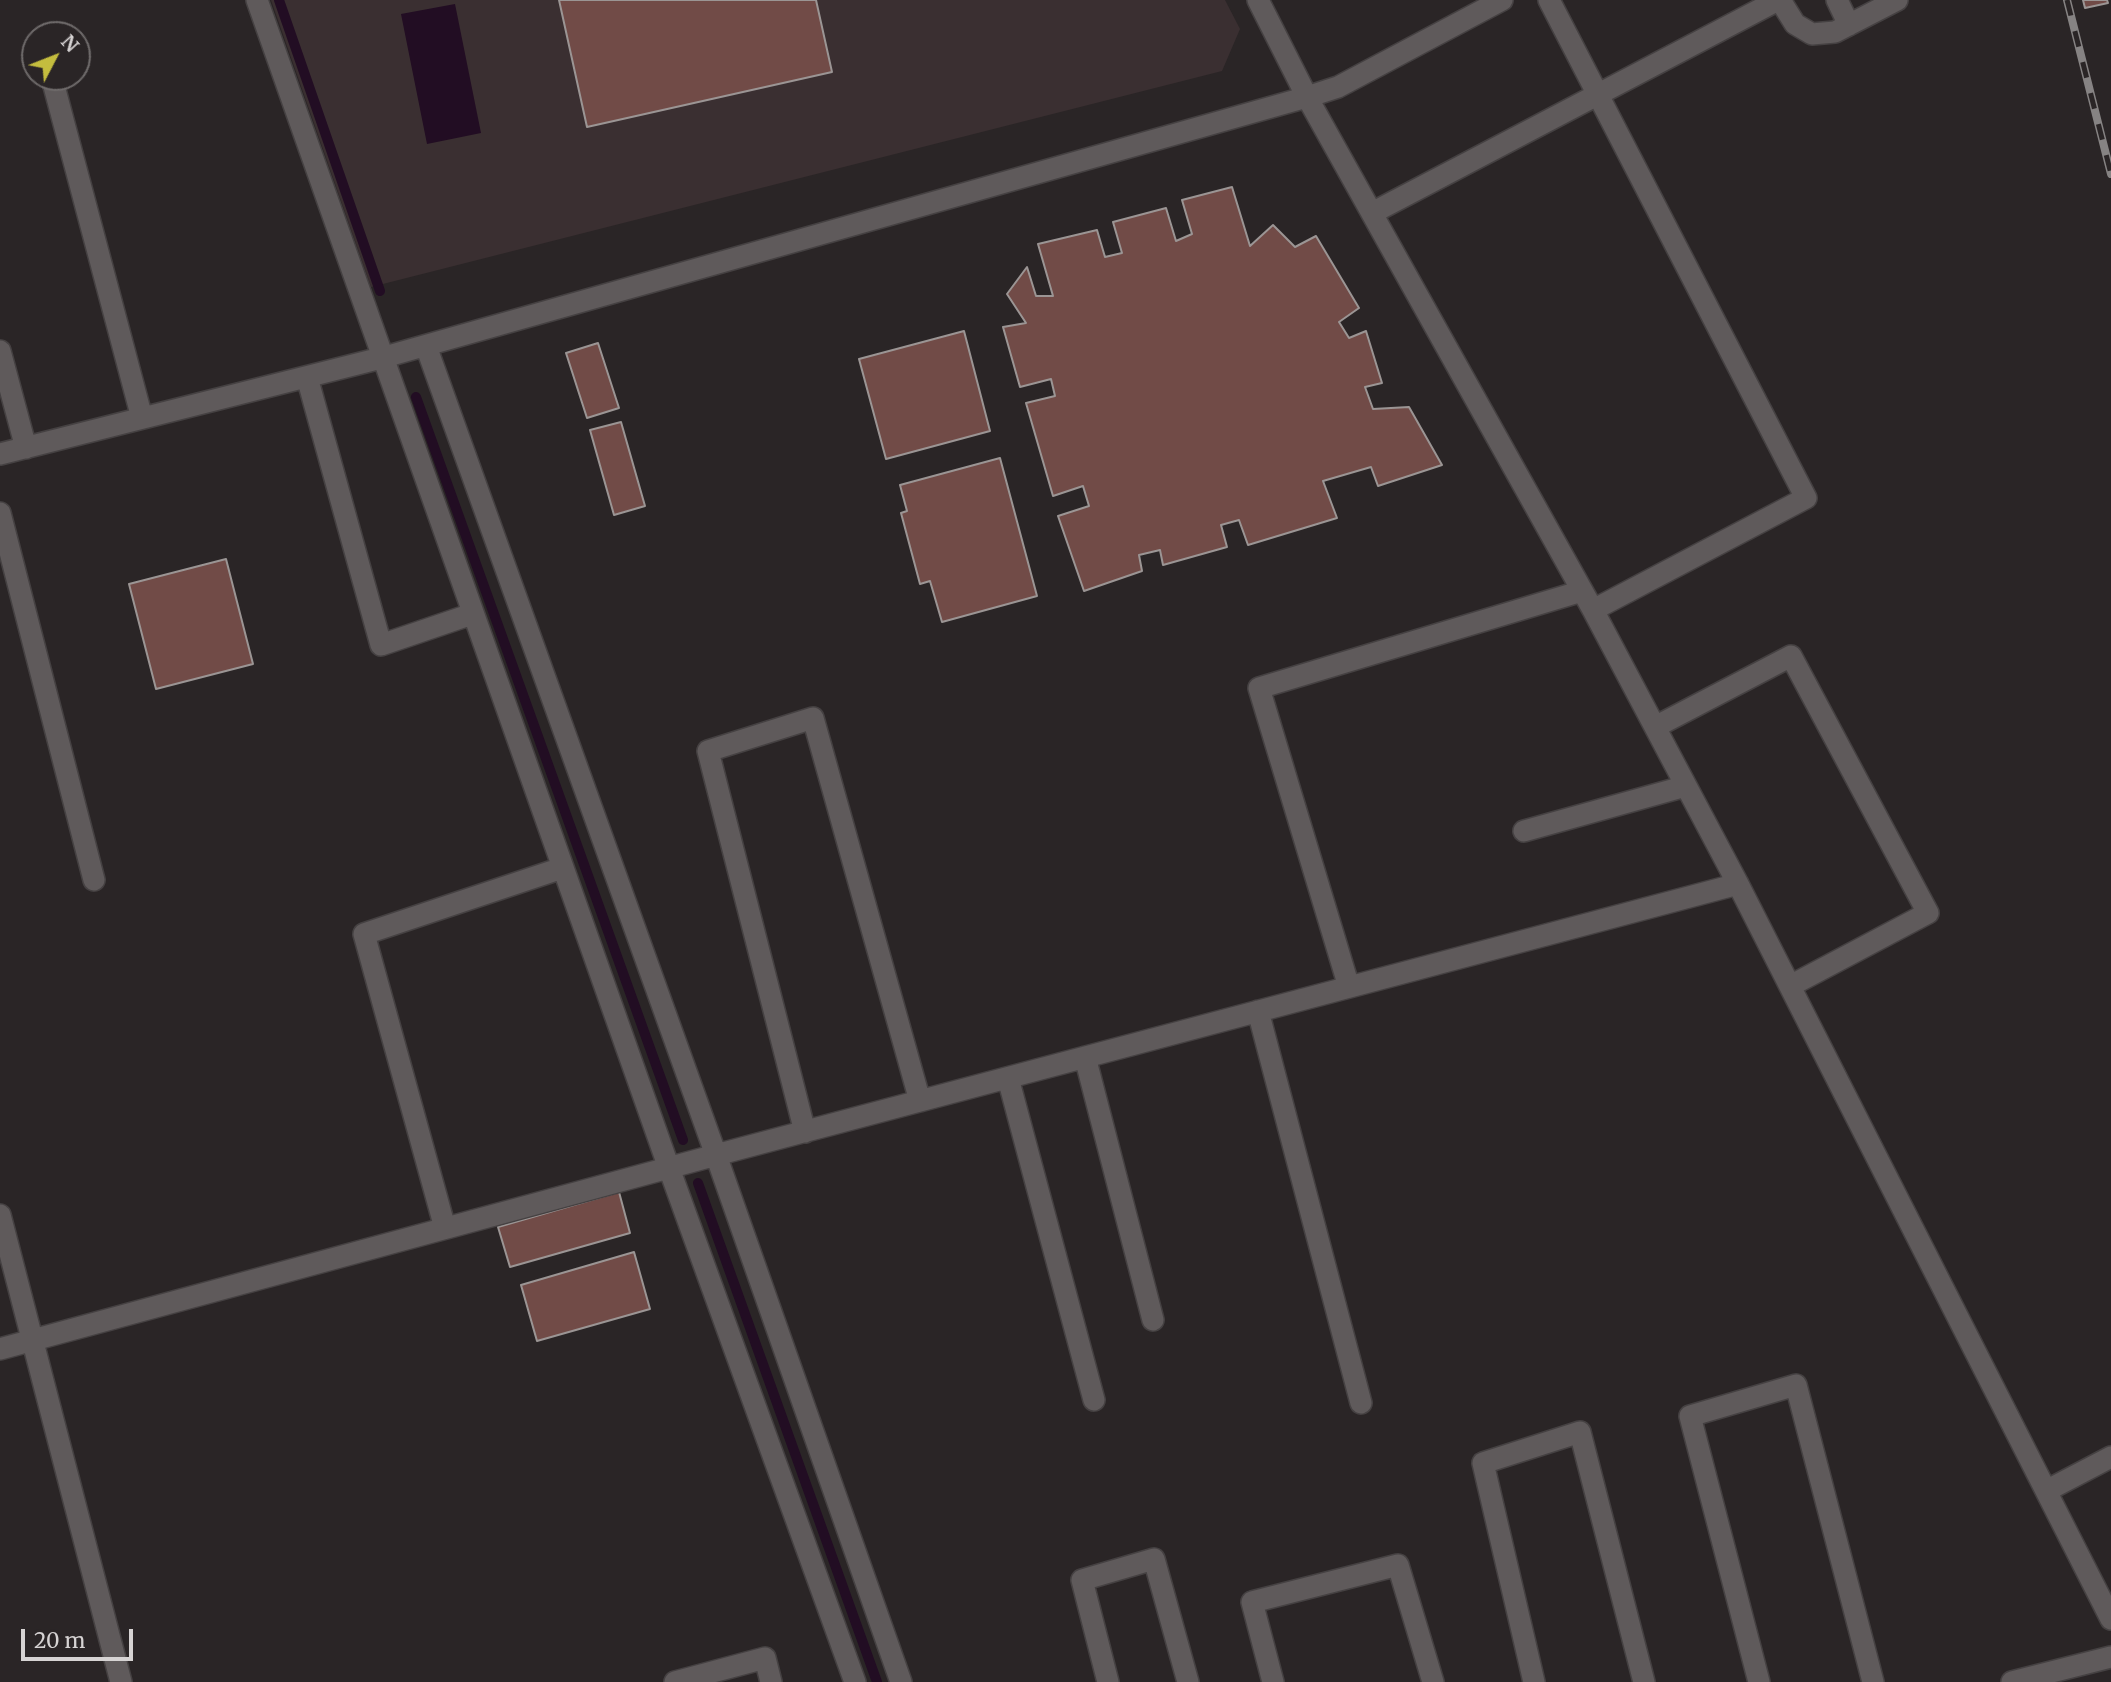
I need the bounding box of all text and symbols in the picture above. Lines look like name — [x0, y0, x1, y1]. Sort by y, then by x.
north arrow — [21, 21, 91, 91]
text: N — [56, 30, 84, 57]
scale bar — [24, 1616, 136, 1660]
text: 20 m — [34, 1627, 85, 1654]

